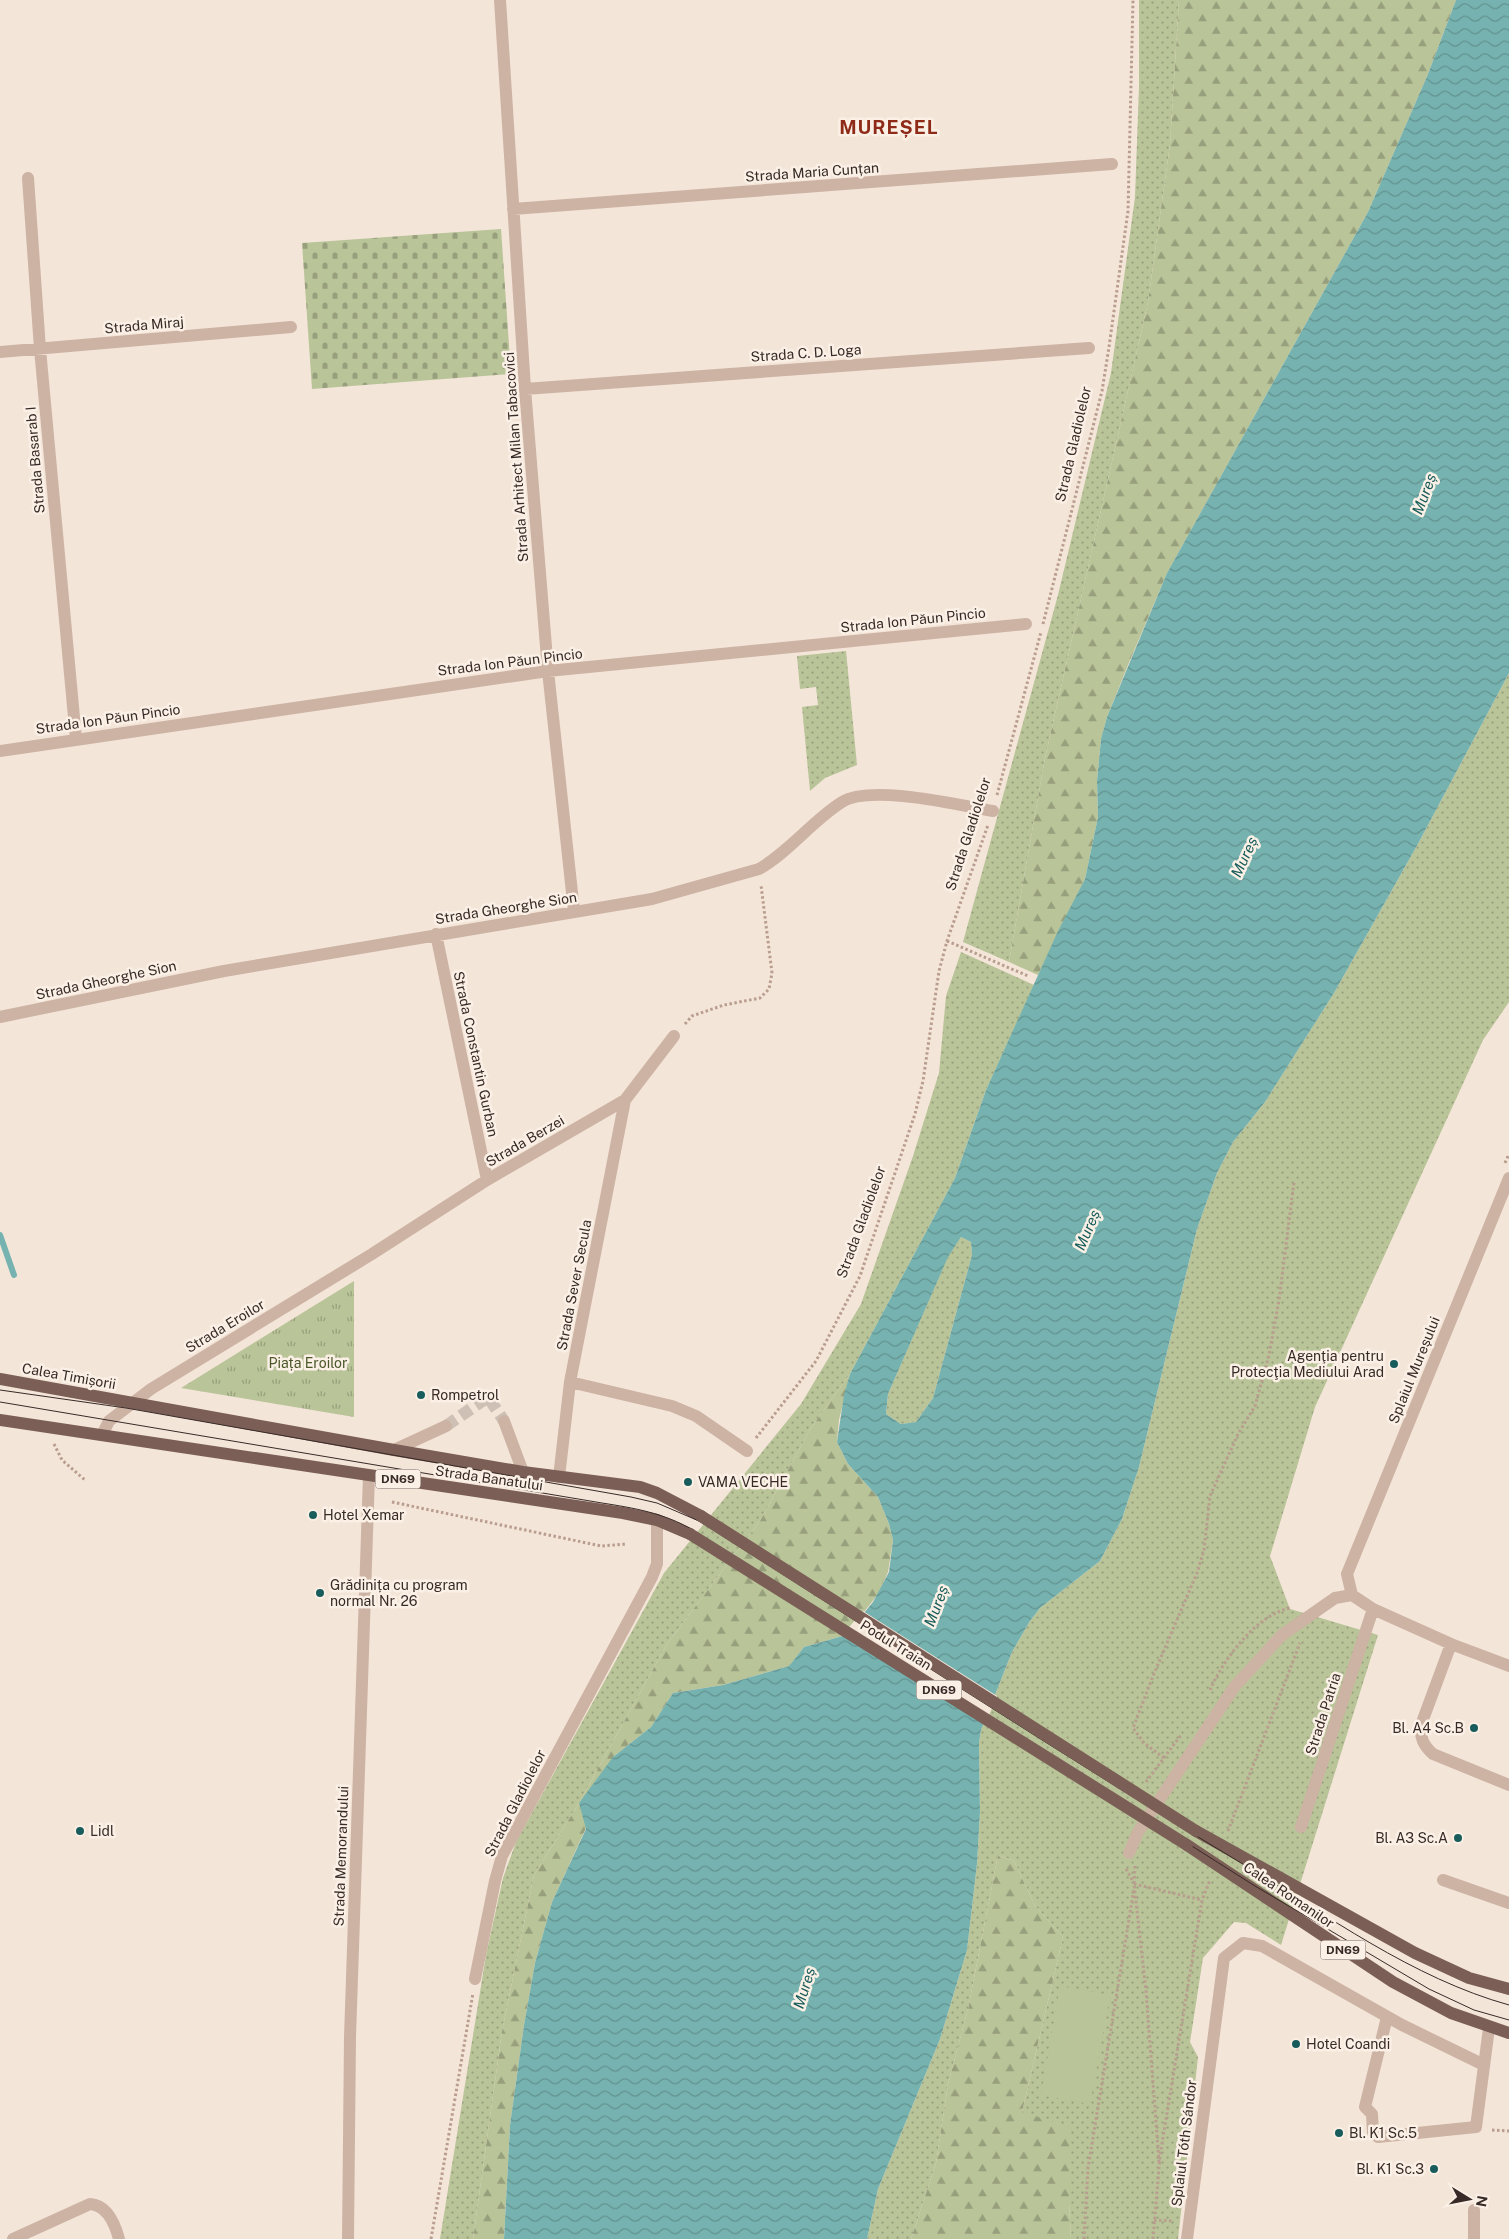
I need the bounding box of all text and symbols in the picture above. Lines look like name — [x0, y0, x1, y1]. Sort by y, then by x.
district label: MUREȘEL — [839, 116, 939, 138]
street label: Strada Maria Cunțan — [745, 159, 879, 185]
street label: Strada Miraj — [104, 314, 184, 336]
street label: Strada C. D. Loga — [750, 341, 862, 365]
street label: Strada Arhitect Milan Tabacovici — [501, 351, 531, 563]
street label: Strada Gladiolelor — [1052, 385, 1094, 503]
street label: Strada Basarab I — [22, 406, 48, 514]
water label: Mureș — [1408, 471, 1440, 517]
street label: Strada Ion Păun Pincio — [840, 604, 986, 636]
street label: Strada Ion Păun Pincio — [437, 645, 583, 679]
street label: Strada Ion Păun Pincio — [35, 701, 181, 737]
street label: Strada Gladiolelor — [942, 775, 994, 893]
water label: Mureș — [1227, 834, 1261, 880]
street label: Strada Gheorghe Sion — [434, 889, 578, 927]
street label: Strada Gheorghe Sion — [34, 957, 178, 1003]
street label: Strada Constantin Gurban — [451, 970, 501, 1138]
street label: Strada Berzei — [483, 1112, 567, 1170]
street label: Strada Gladiolelor — [833, 1164, 889, 1280]
water label: Mureș — [1071, 1207, 1103, 1253]
street label: Strada Sever Secula — [553, 1218, 595, 1352]
street label: Strada Eroilor — [182, 1296, 268, 1356]
street label: Splaiul Mureșului — [1385, 1314, 1443, 1426]
place label: Agenţia pentru Protecţia Mediului Arad — [1231, 1348, 1384, 1380]
park label: Piața Eroilor — [269, 1355, 347, 1371]
marker: Agenţia pentru Protecţia Mediului Arad — [1388, 1358, 1400, 1370]
street label: Calea Timișorii — [21, 1360, 117, 1392]
place label: Rompetrol — [431, 1387, 499, 1403]
marker: Rompetrol — [415, 1389, 427, 1401]
street label: Strada Banatului — [434, 1462, 544, 1494]
road number: DN69 — [376, 1470, 420, 1488]
place label: VAMA VECHE — [698, 1474, 788, 1490]
marker: VAMA VECHE — [682, 1476, 694, 1488]
place label: Hotel Xemar — [323, 1507, 405, 1523]
marker: Hotel Xemar — [307, 1509, 319, 1521]
place label: Grădinița cu program normal Nr. 26 — [330, 1577, 468, 1609]
water label: Mureș — [920, 1583, 952, 1629]
marker: Grădinița cu program normal Nr. 26 — [314, 1587, 326, 1599]
street label: Podul Traian — [857, 1617, 935, 1673]
street label: Strada Patria — [1302, 1671, 1344, 1757]
road number: DN69 — [916, 1680, 962, 1700]
place label: Bl. A4 Sc.B — [1392, 1720, 1464, 1736]
marker: Bl. A4 Sc.B — [1468, 1722, 1480, 1734]
street label: Strada Gladiolelor — [481, 1747, 549, 1859]
street label: Strada Memorandului — [331, 1785, 351, 1927]
place label: Lidl — [90, 1823, 114, 1839]
marker: Lidl — [74, 1825, 86, 1837]
place label: Bl. A3 Sc.A — [1375, 1830, 1448, 1846]
marker: Bl. A3 Sc.A — [1452, 1832, 1464, 1844]
street label: Calea Romanilor — [1241, 1859, 1337, 1931]
road number: DN69 — [1320, 1940, 1366, 1960]
water label: Mureș — [790, 1965, 818, 2011]
place label: Hotel Coandi — [1306, 2036, 1390, 2052]
marker: Hotel Coandi — [1290, 2038, 1302, 2050]
street label: Splaiul Tóth Sándor — [1168, 2079, 1200, 2207]
place label: Bl. K1 Sc.5 — [1349, 2125, 1417, 2141]
marker: Bl. K1 Sc.5 — [1333, 2127, 1345, 2139]
place label: Bl. K1 Sc.3 — [1356, 2161, 1424, 2177]
marker: Bl. K1 Sc.3 — [1428, 2163, 1440, 2175]
north arrow — [1444, 2174, 1494, 2224]
text: N — [1473, 2194, 1491, 2208]

